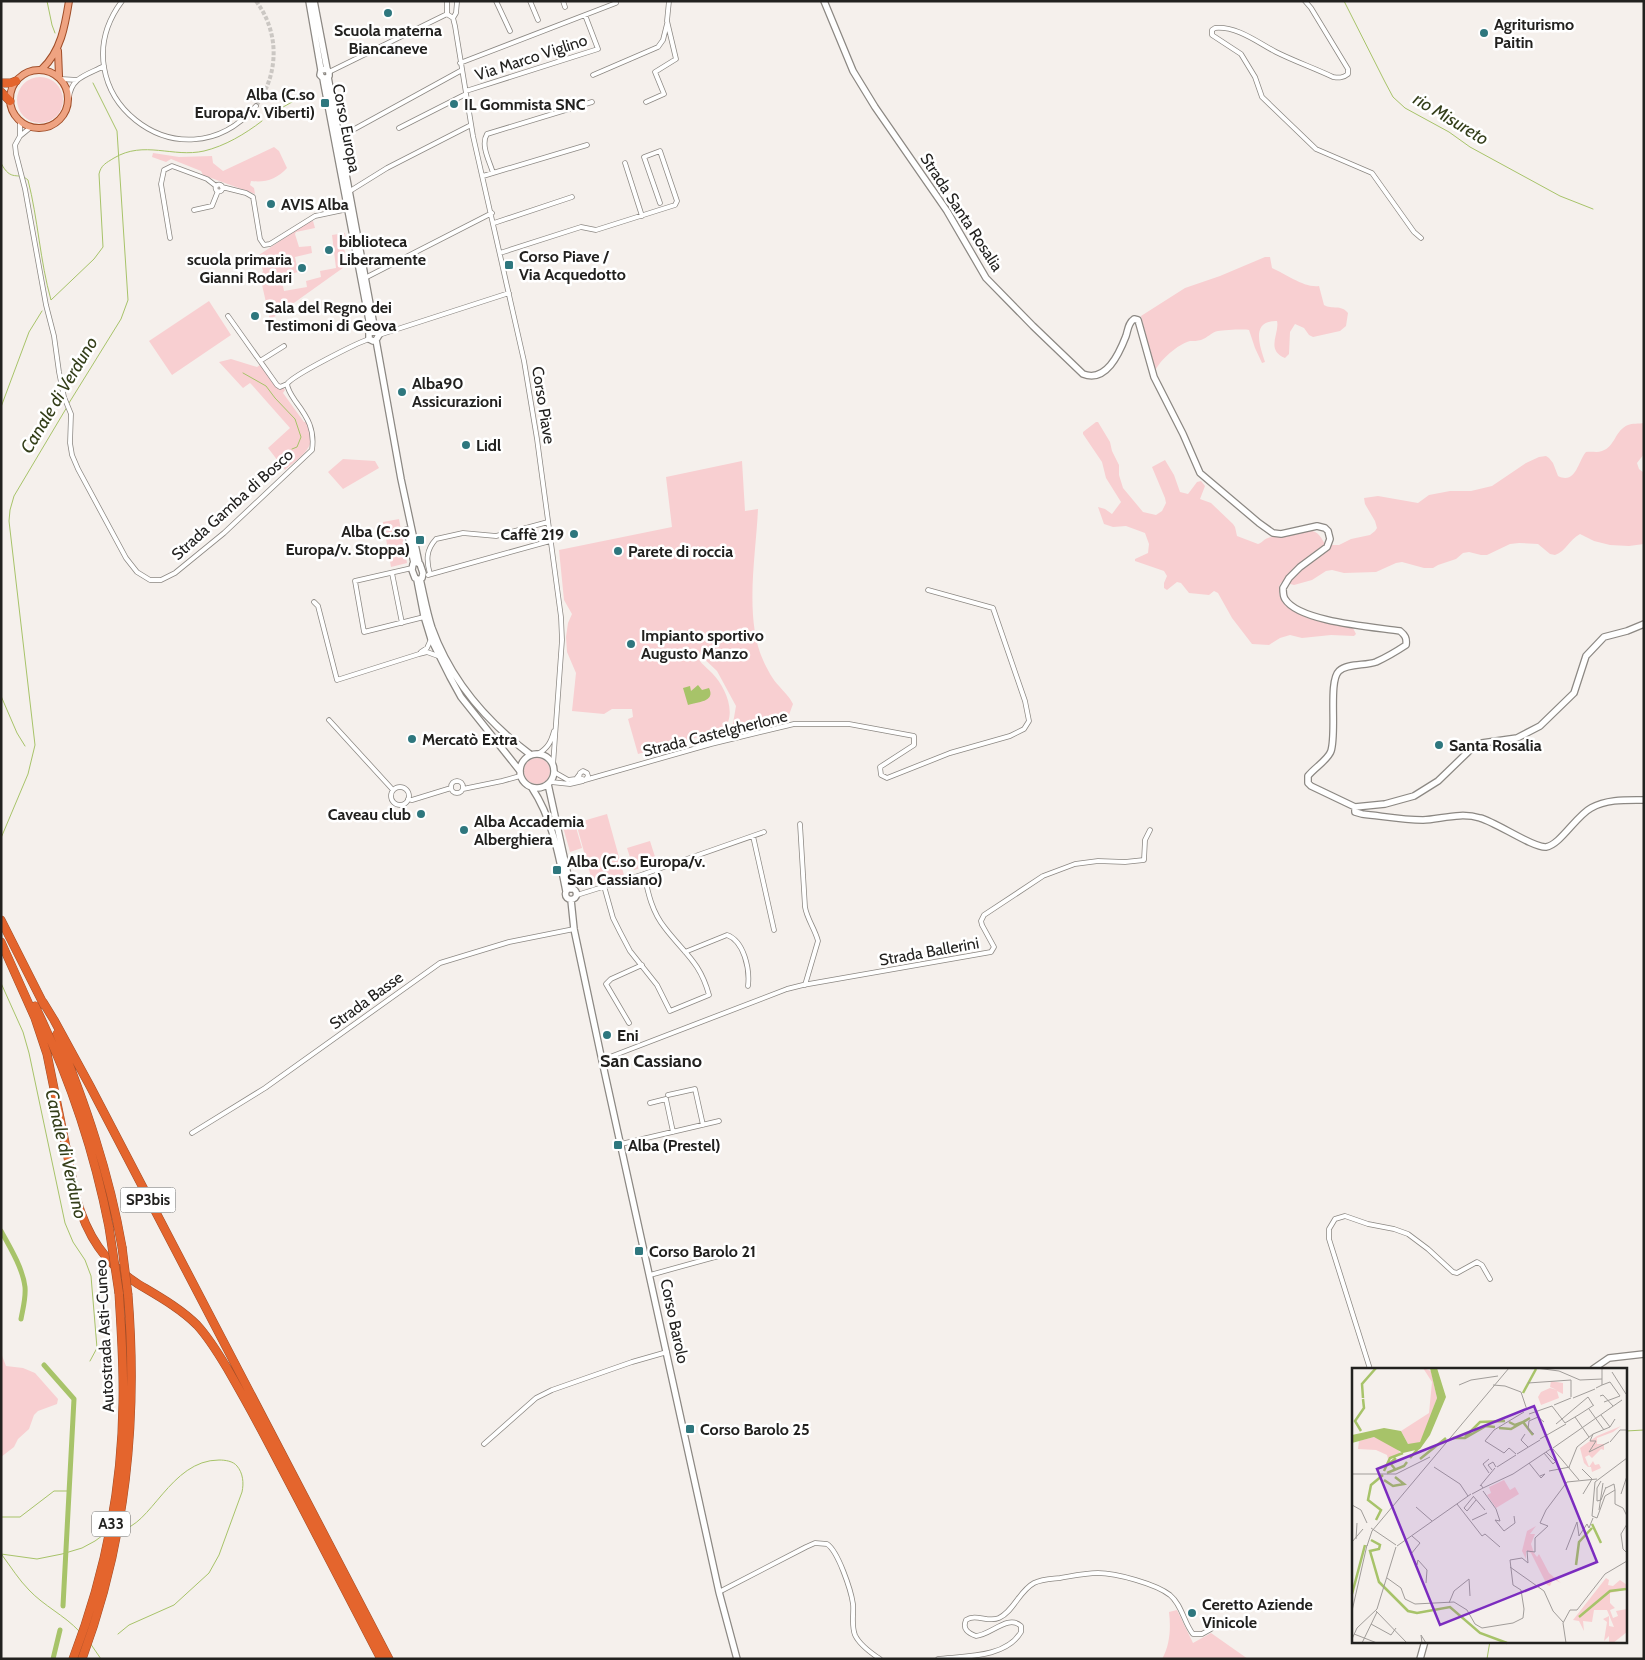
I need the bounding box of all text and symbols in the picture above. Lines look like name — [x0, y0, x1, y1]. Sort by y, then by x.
marker: Scuola materna Biancaneve — [382, 7, 394, 19]
place label: Agriturismo Paitin — [1494, 15, 1574, 52]
place label: Scuola materna Biancaneve — [334, 21, 442, 58]
marker: Agriturismo Paitin — [1478, 27, 1490, 39]
street label: Via Marco Viglino — [473, 30, 590, 85]
street label: Corso Europa — [329, 82, 364, 174]
place label: Alba (C.so Europa/v. Viberti) — [195, 85, 315, 122]
water label: rio Misureto — [1409, 88, 1493, 150]
place label: IL Gommista SNC — [464, 95, 586, 114]
marker: Alba (C.so Europa/v. Viberti) — [319, 97, 331, 109]
marker: IL Gommista SNC — [448, 98, 460, 110]
street label: Strada Santa Rosalia — [916, 150, 1007, 275]
place label: AVIS Alba — [281, 195, 349, 214]
marker: AVIS Alba — [265, 198, 277, 210]
place label: biblioteca Liberamente — [339, 232, 426, 269]
marker: biblioteca Liberamente — [323, 244, 335, 256]
place label: Corso Piave / Via Acquedotto — [519, 247, 626, 284]
place label: scuola primaria Gianni Rodari — [187, 250, 292, 287]
marker: Corso Piave / Via Acquedotto — [503, 259, 515, 271]
marker: scuola primaria Gianni Rodari — [296, 262, 308, 274]
place label: Sala del Regno dei Testimoni di Geova — [265, 298, 397, 335]
marker: Sala del Regno dei Testimoni di Geova — [249, 310, 261, 322]
water label: Canale di Verduno — [16, 333, 102, 457]
street label: Corso Piave — [528, 365, 559, 445]
place label: Alba90 Assicurazioni — [412, 374, 502, 411]
marker: Alba90 Assicurazioni — [396, 386, 408, 398]
place label: Lidl — [476, 436, 501, 455]
marker: Lidl — [460, 439, 472, 451]
street label: Strada Gamba di Bosco — [168, 445, 297, 564]
place label: Alba (C.so Europa/v. Stoppa) — [285, 522, 410, 559]
place label: Caffè 219 — [500, 525, 564, 544]
marker: Caffè 219 — [568, 528, 580, 540]
marker: Alba (C.so Europa/v. Stoppa) — [414, 534, 426, 546]
place label: Parete di roccia — [628, 542, 733, 561]
marker: Parete di roccia — [612, 545, 624, 557]
place label: Impianto sportivo Augusto Manzo — [641, 626, 764, 663]
marker: Impianto sportivo Augusto Manzo — [625, 638, 637, 650]
street label: Strada Castelgherlone — [641, 706, 789, 761]
place label: Mercatò Extra — [422, 730, 517, 749]
marker: Mercatò Extra — [406, 733, 418, 745]
place label: Santa Rosalia — [1449, 736, 1542, 755]
marker: Santa Rosalia — [1433, 739, 1445, 751]
place label: Caveau club — [328, 805, 411, 824]
marker: Caveau club — [415, 808, 427, 820]
place label: Alba Accademia Alberghiera — [474, 812, 584, 849]
marker: Alba Accademia Alberghiera — [458, 824, 470, 836]
place label: Alba (C.so Europa/v. San Cassiano) — [567, 852, 705, 889]
marker: Alba (C.so Europa/v. San Cassiano) — [551, 864, 563, 876]
street label: Strada Ballerini — [878, 933, 980, 970]
street label: Strada Basse — [326, 967, 407, 1033]
place label: Eni — [617, 1026, 639, 1045]
marker: Eni — [601, 1029, 613, 1041]
district label: San Cassiano — [600, 1050, 702, 1072]
water label: Canale di Verduno — [40, 1087, 92, 1221]
place label: Alba (Prestel) — [628, 1136, 721, 1155]
marker: Alba (Prestel) — [612, 1139, 624, 1151]
road number: SP3bis — [120, 1188, 176, 1212]
place label: Corso Barolo 21 — [649, 1242, 756, 1261]
marker: Corso Barolo 21 — [633, 1245, 645, 1257]
street label: Autostrada Asti-Cuneo — [91, 1259, 118, 1413]
street label: Corso Barolo — [656, 1277, 693, 1365]
inset map — [1352, 1368, 1628, 1642]
place label: Corso Barolo 25 — [700, 1420, 810, 1439]
marker: Corso Barolo 25 — [684, 1423, 696, 1435]
road number: A33 — [92, 1512, 130, 1536]
place label: Ceretto Aziende Vinicole — [1202, 1595, 1313, 1632]
marker: Ceretto Aziende Vinicole — [1186, 1607, 1198, 1619]

